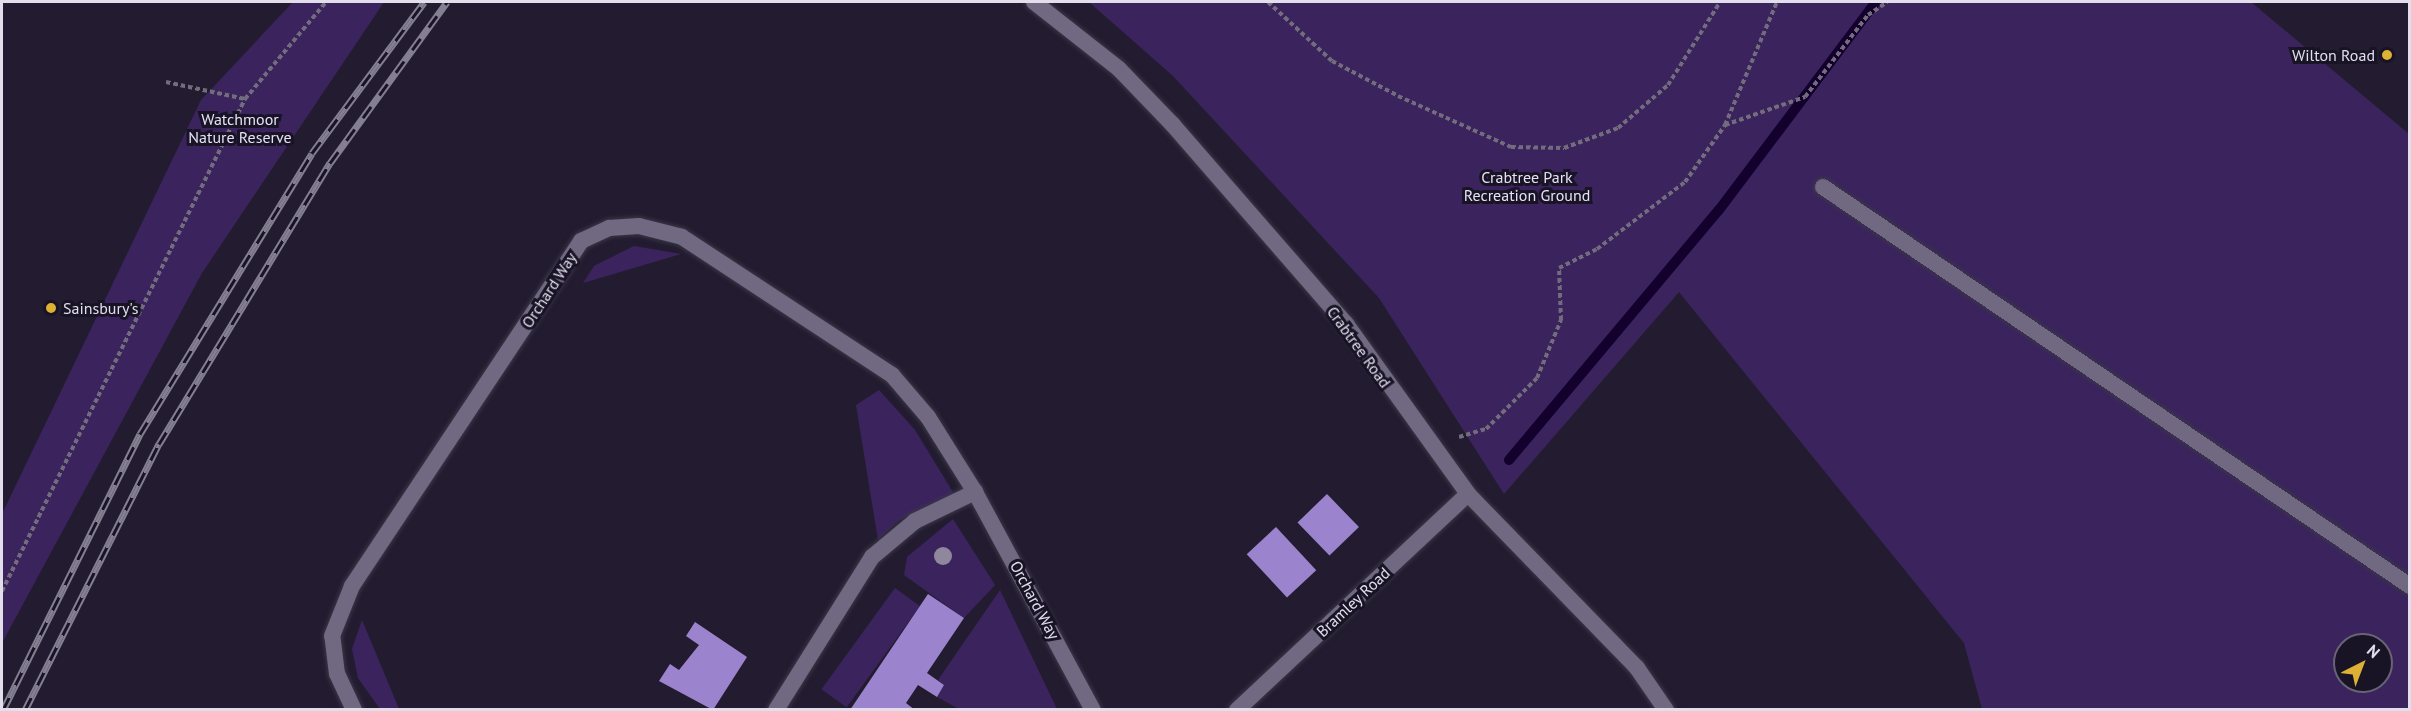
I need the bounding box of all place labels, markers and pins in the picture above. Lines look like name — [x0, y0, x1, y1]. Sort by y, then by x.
place label: Wilton Road — [2292, 45, 2375, 65]
marker: Wilton Road — [2380, 48, 2394, 62]
place label: Sainsbury's — [63, 298, 139, 318]
marker: Sainsbury's — [44, 301, 58, 315]

